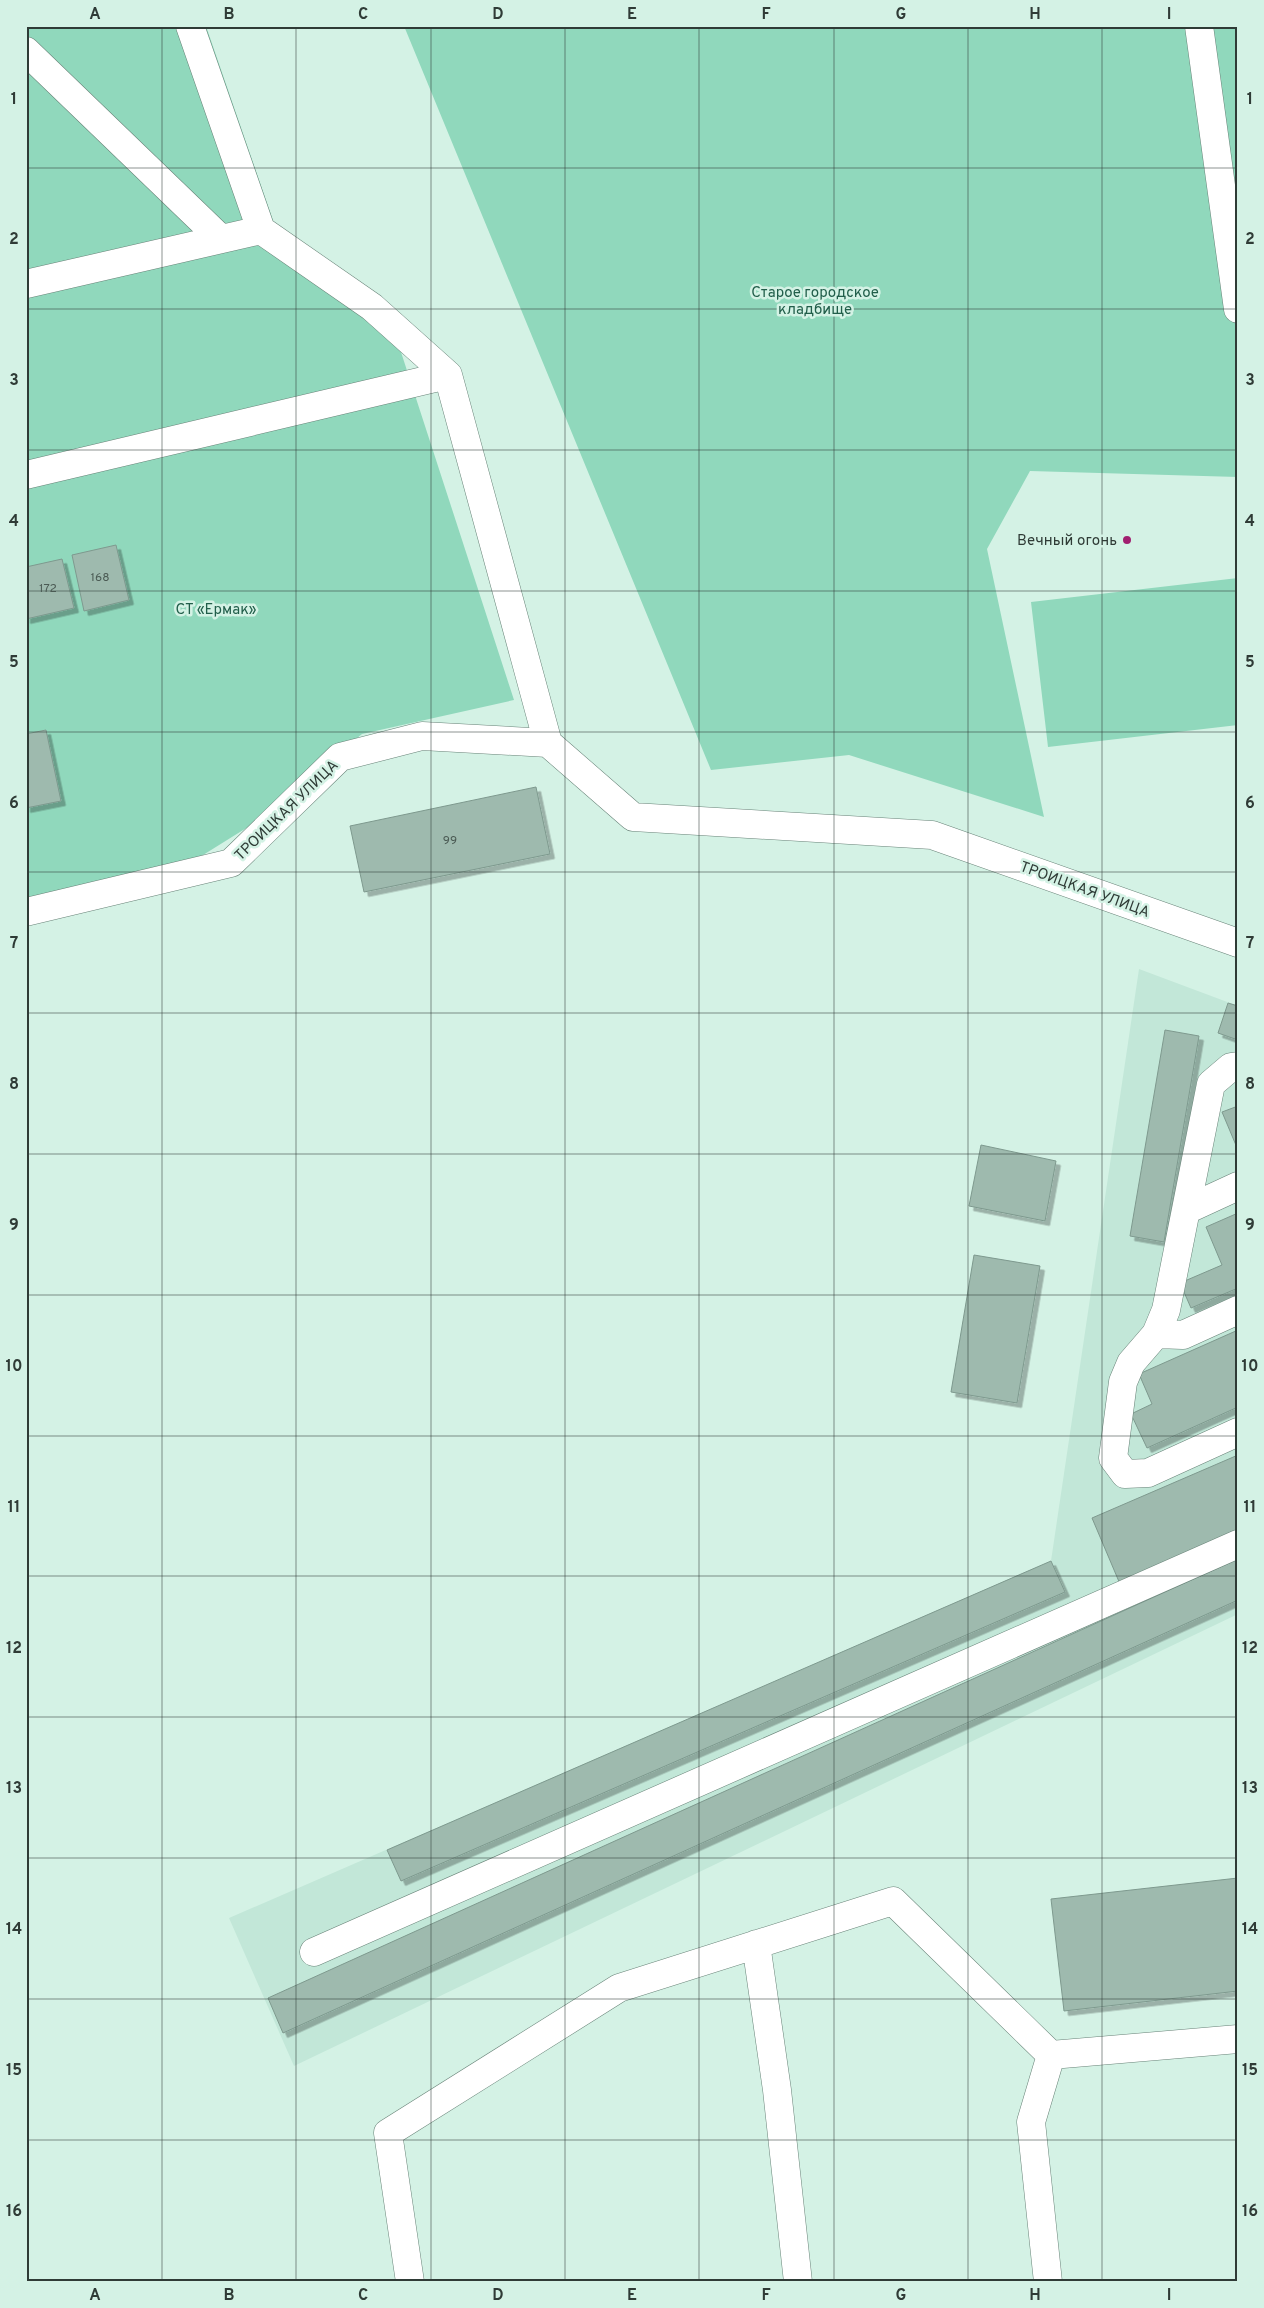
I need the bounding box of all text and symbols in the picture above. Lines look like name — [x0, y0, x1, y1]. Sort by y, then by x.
text: A — [89, 5, 101, 25]
text: B — [223, 5, 235, 25]
text: C — [358, 5, 368, 25]
text: D — [492, 5, 504, 25]
text: E — [627, 5, 637, 25]
text: F — [761, 5, 771, 25]
text: G — [896, 5, 906, 25]
text: H — [1029, 5, 1041, 25]
text: I — [1167, 5, 1171, 25]
text: 1 — [11, 90, 17, 110]
text: 1 — [1247, 90, 1253, 110]
text: 2 — [9, 230, 19, 250]
text: 2 — [1245, 230, 1255, 250]
park label: Старое городское кладбище — [751, 284, 879, 320]
text: 3 — [9, 371, 19, 391]
text: 3 — [1245, 371, 1255, 391]
text: 4 — [9, 512, 19, 532]
text: 4 — [1245, 512, 1255, 532]
place label: Вечный огонь — [1017, 532, 1117, 551]
marker: Вечный огонь — [1121, 534, 1133, 546]
house number: 168 — [91, 570, 109, 586]
house number: 172 — [39, 581, 57, 597]
park label: СТ «Ермак» — [175, 601, 257, 620]
text: 5 — [9, 653, 19, 673]
text: 5 — [1245, 653, 1255, 673]
street label: ТРОИЦКАЯ УЛИЦА — [231, 757, 343, 865]
text: 6 — [9, 794, 19, 814]
text: 6 — [1245, 794, 1255, 814]
house number: 99 — [443, 833, 457, 849]
street label: ТРОИЦКАЯ УЛИЦА — [1017, 858, 1152, 923]
text: 7 — [10, 934, 18, 954]
text: 7 — [1246, 934, 1254, 954]
text: 8 — [9, 1075, 19, 1095]
text: 8 — [1245, 1075, 1255, 1095]
text: 9 — [9, 1216, 19, 1236]
text: 9 — [1245, 1216, 1255, 1236]
text: 10 — [6, 1357, 22, 1377]
text: 10 — [1242, 1357, 1258, 1377]
text: 11 — [8, 1498, 20, 1518]
text: 11 — [1244, 1498, 1256, 1518]
text: 12 — [6, 1639, 22, 1659]
text: 12 — [1242, 1639, 1258, 1659]
text: 13 — [6, 1779, 22, 1799]
text: 13 — [1242, 1779, 1258, 1799]
text: 14 — [6, 1920, 22, 1940]
text: 14 — [1242, 1920, 1258, 1940]
text: 15 — [6, 2061, 22, 2081]
text: 15 — [1242, 2061, 1258, 2081]
text: 16 — [6, 2202, 22, 2222]
text: 16 — [1242, 2202, 1258, 2222]
text: A — [89, 2286, 101, 2306]
text: B — [223, 2286, 235, 2306]
text: C — [358, 2286, 368, 2306]
text: D — [492, 2286, 504, 2306]
text: E — [627, 2286, 637, 2306]
text: F — [761, 2286, 771, 2306]
text: G — [896, 2286, 906, 2306]
text: H — [1029, 2286, 1041, 2306]
text: I — [1167, 2286, 1171, 2306]

